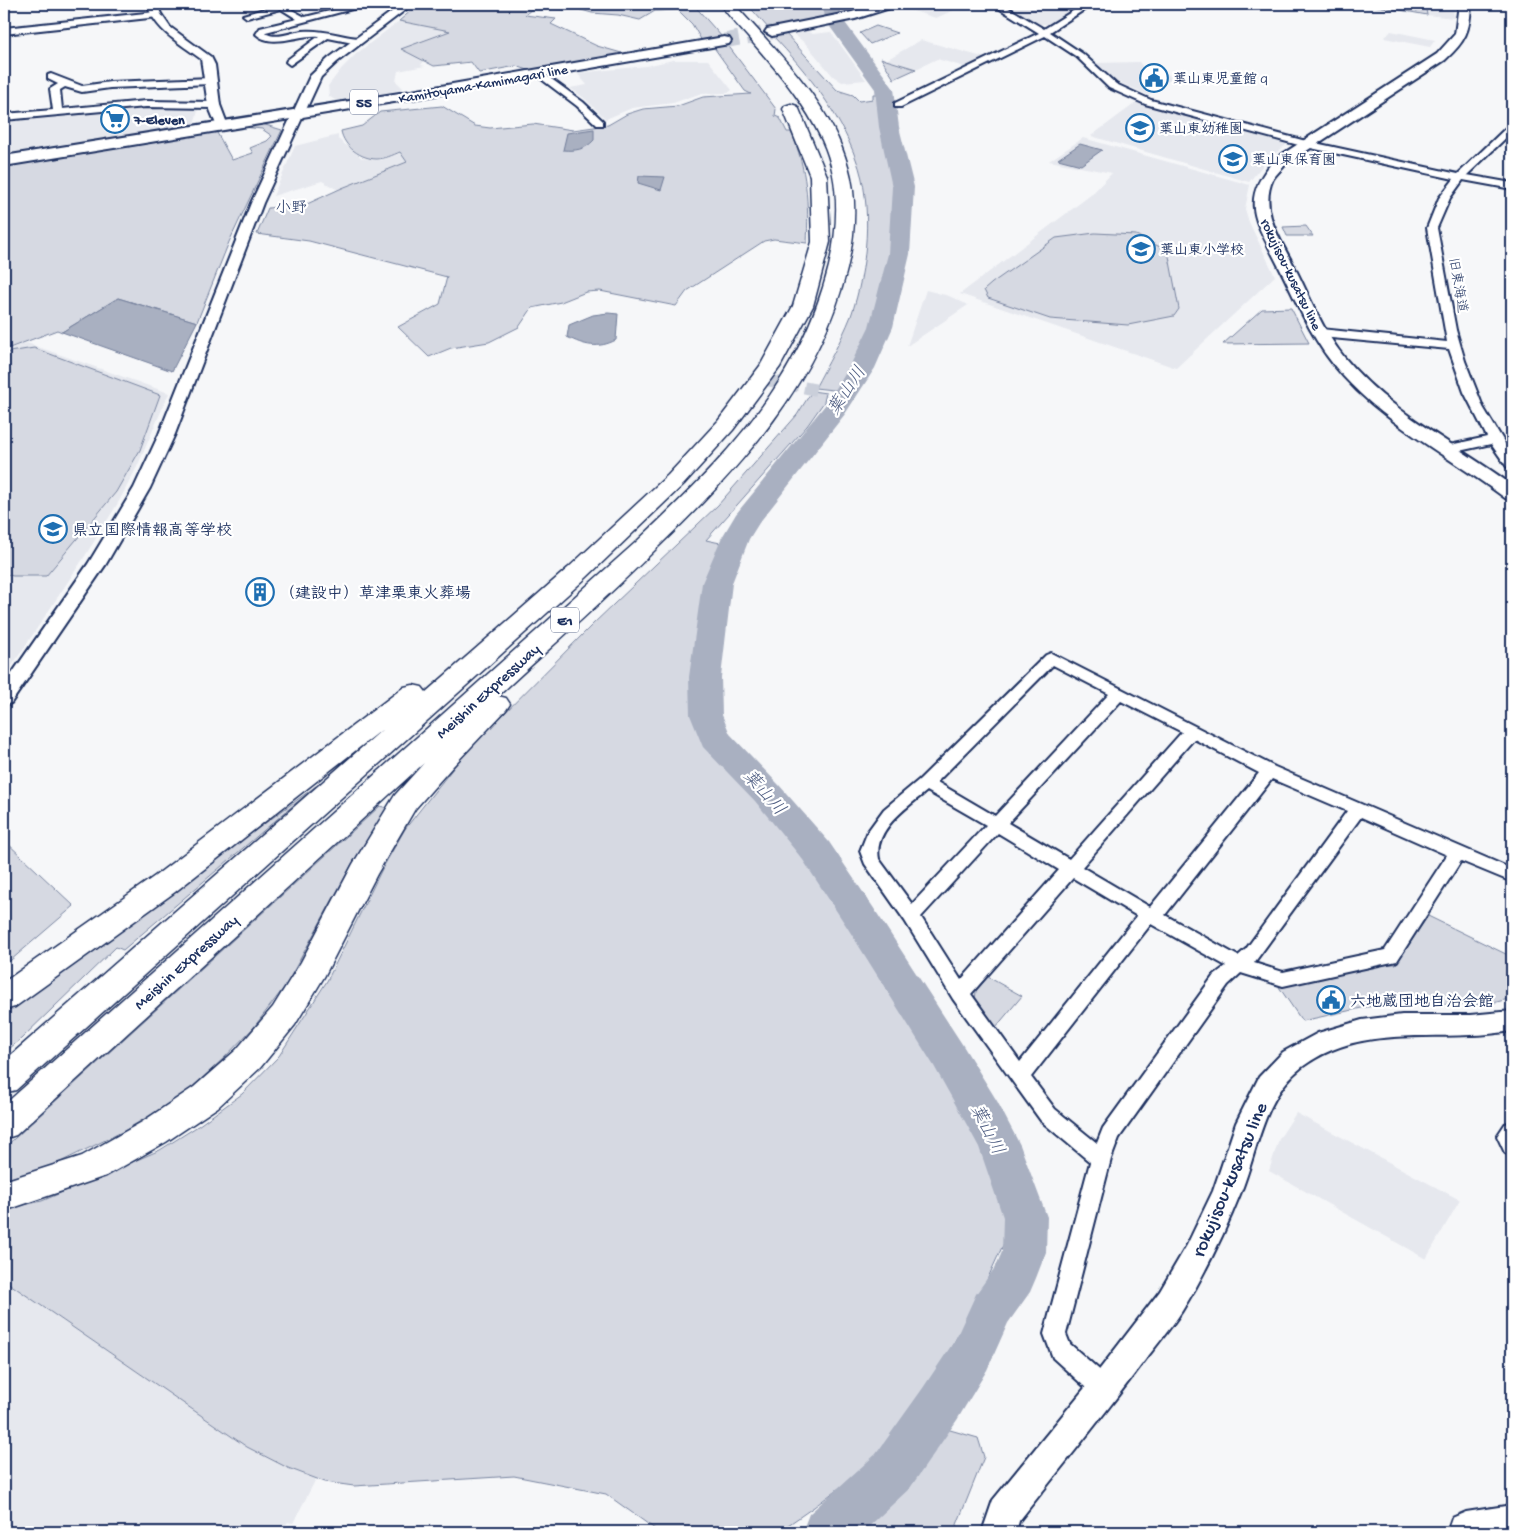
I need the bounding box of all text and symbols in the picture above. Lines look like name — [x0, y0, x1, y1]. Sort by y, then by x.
street label: Kamitoyama-Kamimagari line — [398, 62, 570, 109]
public building icon: 葉山東児童館ｑ — [1139, 63, 1169, 93]
place label: 葉山東児童館ｑ — [1173, 71, 1271, 89]
road number: 55 — [350, 90, 378, 114]
supermarket icon: 7-Eleven — [100, 104, 130, 134]
place label: 7-Eleven — [133, 113, 185, 130]
school or university icon: 葉山東幼稚園 — [1125, 113, 1155, 143]
place label: 葉山東幼稚園 — [1159, 121, 1243, 139]
school or university icon: 葉山東保育園 — [1218, 144, 1248, 174]
place label: 葉山東保育園 — [1252, 152, 1336, 170]
district label: 小野 — [275, 199, 307, 219]
street label: rokujisou-kusatsu line — [1255, 217, 1324, 334]
school or university icon: 葉山東小学校 — [1126, 234, 1156, 264]
place label: 葉山東小学校 — [1160, 243, 1244, 260]
street label: 旧東海道 — [1443, 256, 1470, 314]
water label: 葉山川 — [824, 362, 872, 420]
school or university icon: 県立国際情報高等学校 — [38, 514, 68, 544]
place label: 県立国際情報高等学校 — [72, 521, 232, 542]
building icon: （建設中）草津栗東火葬場 — [245, 577, 275, 607]
place label: （建設中）草津栗東火葬場 — [279, 584, 471, 605]
road number: E1 — [551, 608, 579, 632]
street label: Meishin Expressway — [433, 641, 545, 744]
water label: 葉山川 — [737, 766, 790, 821]
street label: Meishin Expressway — [131, 912, 243, 1015]
public building icon: 六地蔵団地自治会館 — [1316, 985, 1346, 1015]
place label: 六地蔵団地自治会館 — [1350, 992, 1494, 1013]
street label: rokujisou-kusatsu line — [1188, 1099, 1274, 1261]
water label: 葉山川 — [964, 1101, 1008, 1159]

